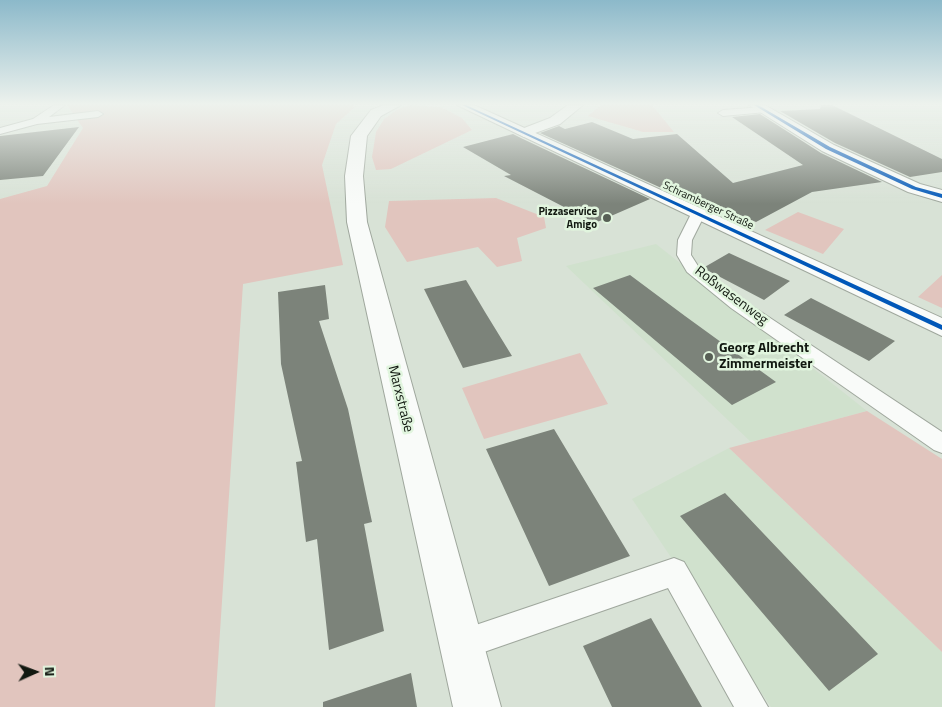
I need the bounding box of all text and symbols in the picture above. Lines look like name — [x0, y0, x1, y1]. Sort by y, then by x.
street label: Schramberger Straße — [661, 179, 755, 233]
place label: Pizzaservice Amigo — [538, 205, 597, 231]
marker: Pizzaservice Amigo — [601, 212, 613, 224]
street label: Roßwasenweg — [691, 263, 771, 329]
place label: Georg Albrecht Zimmermeister — [719, 341, 812, 374]
marker: Georg Albrecht Zimmermeister — [703, 351, 715, 363]
street label: Marxstraße — [384, 364, 416, 434]
north arrow — [10, 647, 60, 697]
text: N — [40, 666, 61, 677]

